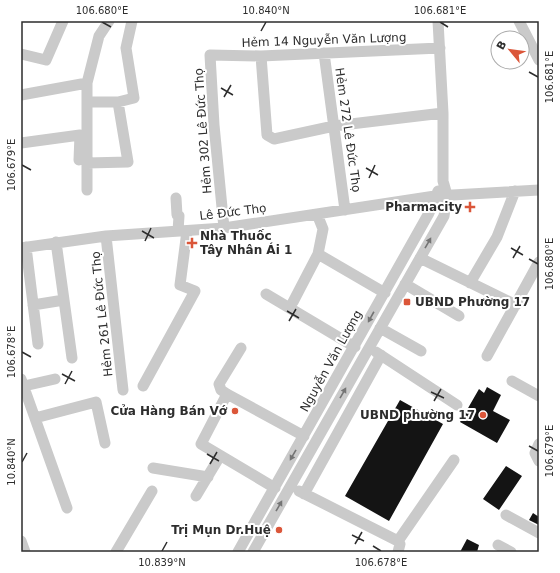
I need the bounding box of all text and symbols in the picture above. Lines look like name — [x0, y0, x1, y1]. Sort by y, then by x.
text: 106.680°E — [76, 5, 128, 16]
text: 10.840°N — [242, 5, 290, 16]
text: 106.681°E — [414, 5, 466, 16]
street label: Hẻm 14 Nguyễn Văn Lượng — [241, 30, 407, 50]
north arrow — [490, 30, 530, 70]
text: B — [494, 39, 509, 52]
text: 106.681°E — [544, 51, 555, 103]
street label: Hẻm 272 Lê Đức Thọ — [332, 67, 364, 193]
street label: Hẻm 302 Lê Đức Thọ — [192, 68, 214, 194]
text: 106.679°E — [6, 139, 17, 191]
place label: Pharmacity — [385, 200, 462, 214]
street label: Lê Đức Thọ — [199, 201, 267, 223]
marker: Pharmacity — [465, 202, 475, 212]
place label: Nhà Thuốc Tây Nhân Ái 1 — [200, 229, 292, 257]
one-way arrow — [425, 237, 432, 249]
marker: Nhà Thuốc Tây Nhân Ái 1 — [187, 238, 197, 248]
text: 106.680°E — [544, 238, 555, 290]
street label: Hẻm 261 Lê Đức Thọ — [88, 251, 116, 377]
place label: UBND Phường 17 — [415, 295, 530, 309]
marker: UBND Phường 17 — [402, 297, 412, 307]
street label: Nguyễn Văn Lượng — [297, 308, 365, 414]
one-way arrow — [368, 311, 375, 323]
text: 106.678°E — [6, 326, 17, 378]
one-way arrow — [340, 387, 347, 399]
place label: Cửa Hàng Bán Vớ — [110, 404, 228, 418]
marker: Cửa Hàng Bán Vớ — [230, 406, 240, 416]
place label: UBND phường 17 — [360, 408, 475, 422]
marker: UBND phường 17 — [478, 410, 488, 420]
text: 106.679°E — [544, 425, 555, 477]
text: 10.840°N — [6, 438, 17, 486]
one-way arrow — [290, 449, 297, 461]
one-way arrow — [276, 500, 283, 512]
place label: Trị Mụn Dr.Huệ — [171, 523, 271, 537]
marker: Trị Mụn Dr.Huệ — [274, 525, 284, 535]
text: 10.839°N — [138, 557, 186, 568]
text: 106.678°E — [355, 557, 407, 568]

